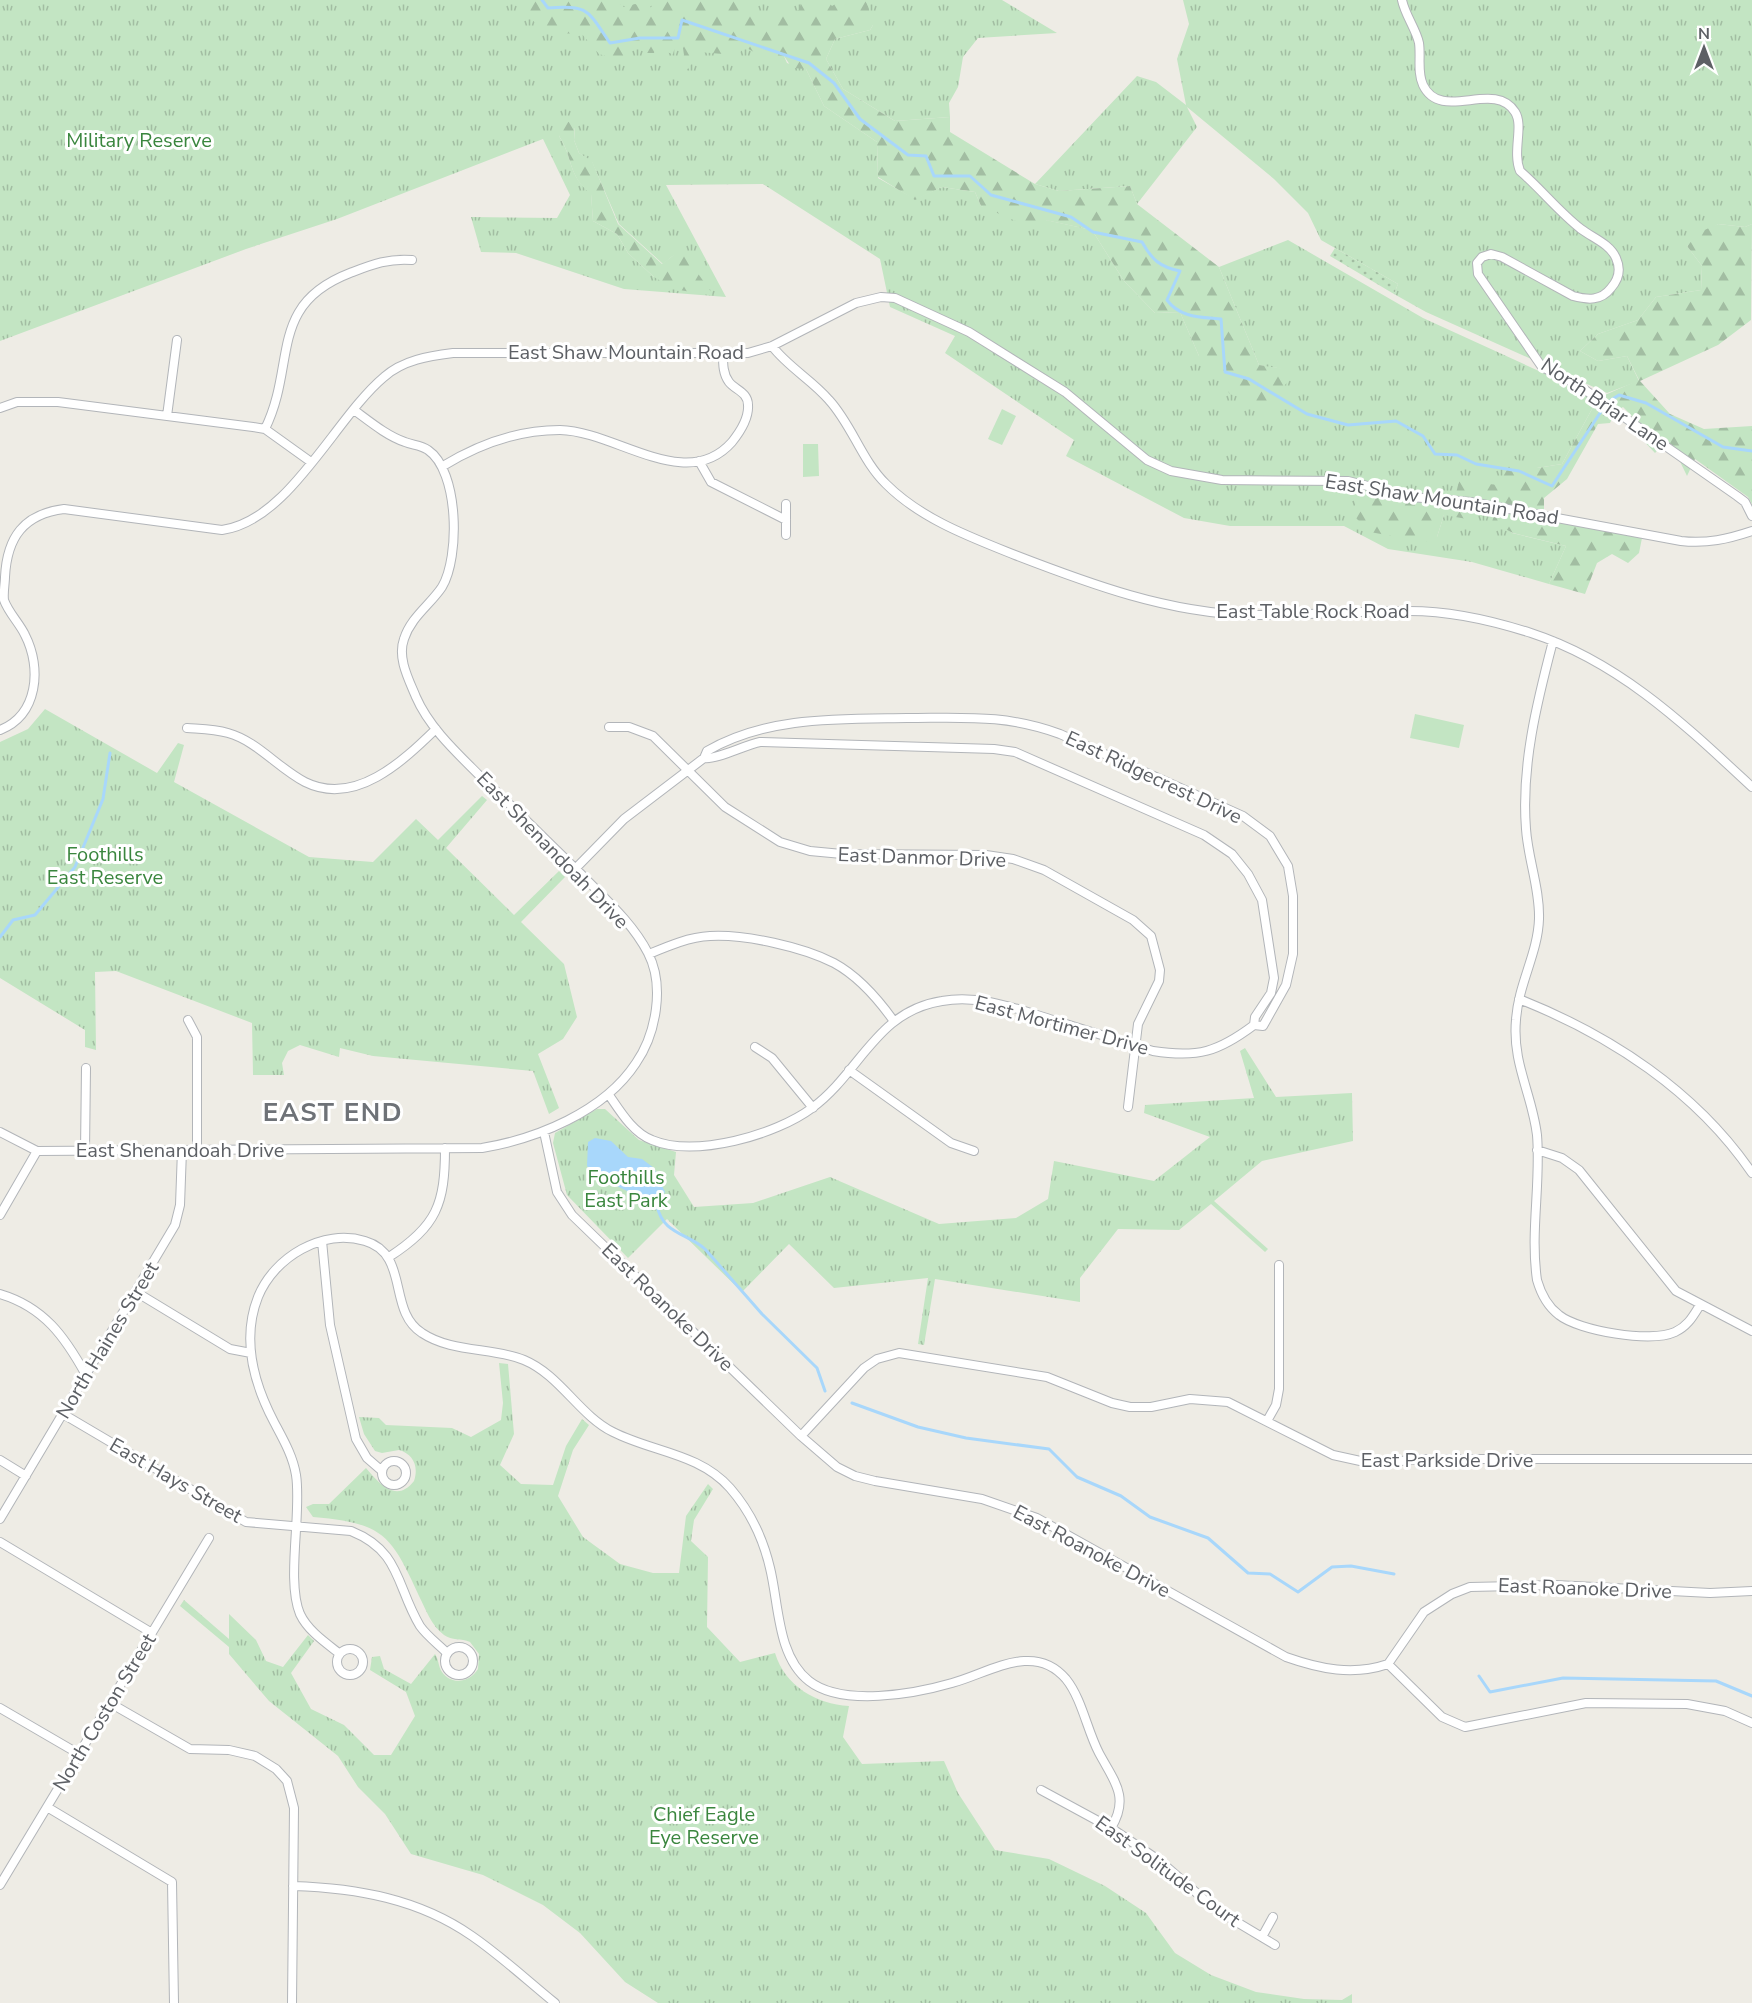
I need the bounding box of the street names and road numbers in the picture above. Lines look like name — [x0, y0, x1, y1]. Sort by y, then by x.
street label: East Shaw Mountain Road — [508, 339, 744, 366]
street label: North Briar Lane — [1535, 352, 1674, 457]
street label: East Shaw Mountain Road — [1323, 468, 1561, 531]
street label: East Table Rock Road — [1216, 598, 1410, 625]
street label: East Ridgecrest Drive — [1061, 725, 1246, 830]
street label: East Shenandoah Drive — [470, 766, 635, 935]
street label: East Danmor Drive — [837, 841, 1007, 874]
street label: East Mortimer Drive — [972, 989, 1152, 1062]
street label: East Shenandoah Drive — [76, 1137, 284, 1164]
street label: East Roanoke Drive — [596, 1237, 740, 1378]
street label: North Haines Street — [50, 1256, 166, 1424]
street label: East Hays Street — [105, 1432, 248, 1530]
street label: East Parkside Drive — [1361, 1447, 1533, 1474]
street label: East Roanoke Drive — [1009, 1499, 1175, 1604]
street label: East Roanoke Drive — [1498, 1572, 1672, 1605]
street label: North Coston Street — [47, 1627, 163, 1796]
street label: East Solitude Court — [1090, 1810, 1247, 1934]

